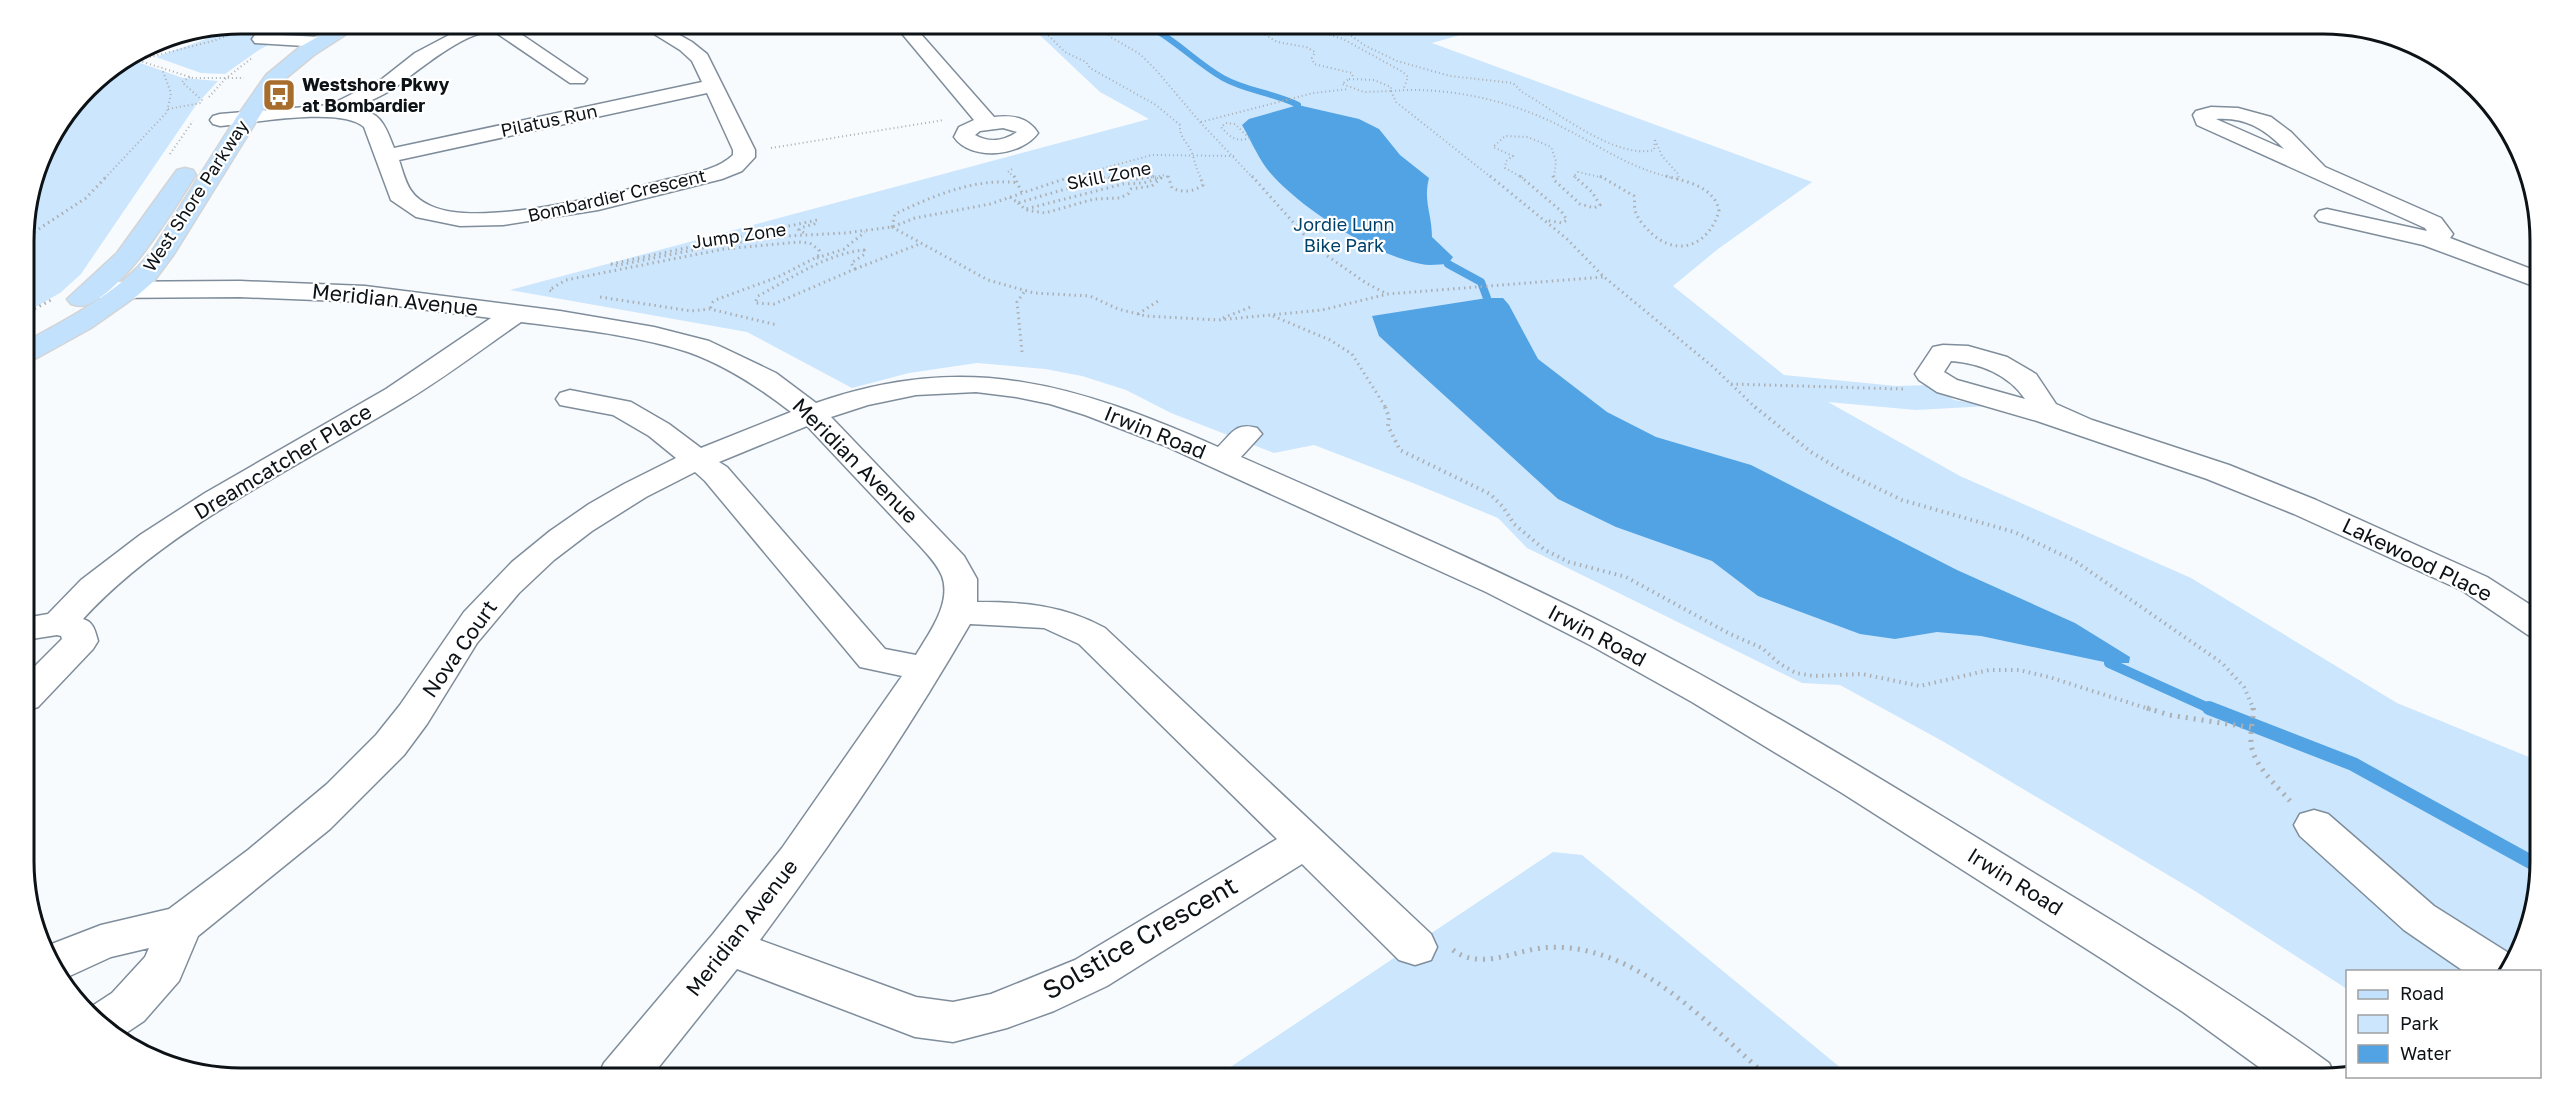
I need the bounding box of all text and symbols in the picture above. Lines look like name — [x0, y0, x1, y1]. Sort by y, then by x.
place label: Westshore Pkwy at Bombardier — [302, 73, 450, 116]
bus stop icon: Westshore Pkwy at Bombardier — [261, 77, 297, 113]
street label: Pilatus Run — [498, 99, 599, 141]
street label: West Shore Parkway — [138, 115, 252, 276]
street label: Skill Zone — [1065, 156, 1153, 194]
street label: Bombardier Crescent — [526, 164, 708, 226]
park label: Jordie Lunn Bike Park — [1293, 213, 1395, 256]
street label: Jump Zone — [690, 217, 787, 253]
street label: Meridian Avenue — [311, 277, 479, 321]
street label: Meridian Avenue — [788, 392, 924, 528]
street label: Dreamcatcher Place — [189, 398, 376, 525]
street label: Irwin Road — [1101, 400, 1210, 464]
street label: Lakewood Place — [2338, 512, 2497, 607]
street label: Nova Court — [416, 595, 502, 702]
street label: Irwin Road — [1544, 598, 1651, 672]
street label: Irwin Road — [1963, 842, 2068, 921]
street label: Meridian Avenue — [680, 854, 803, 1001]
street label: Solstice Crescent — [1037, 869, 1242, 1006]
legend — [2346, 970, 2541, 1078]
text: Road — [2400, 982, 2444, 1004]
text: Park — [2400, 1012, 2439, 1034]
text: Water — [2400, 1042, 2451, 1064]

